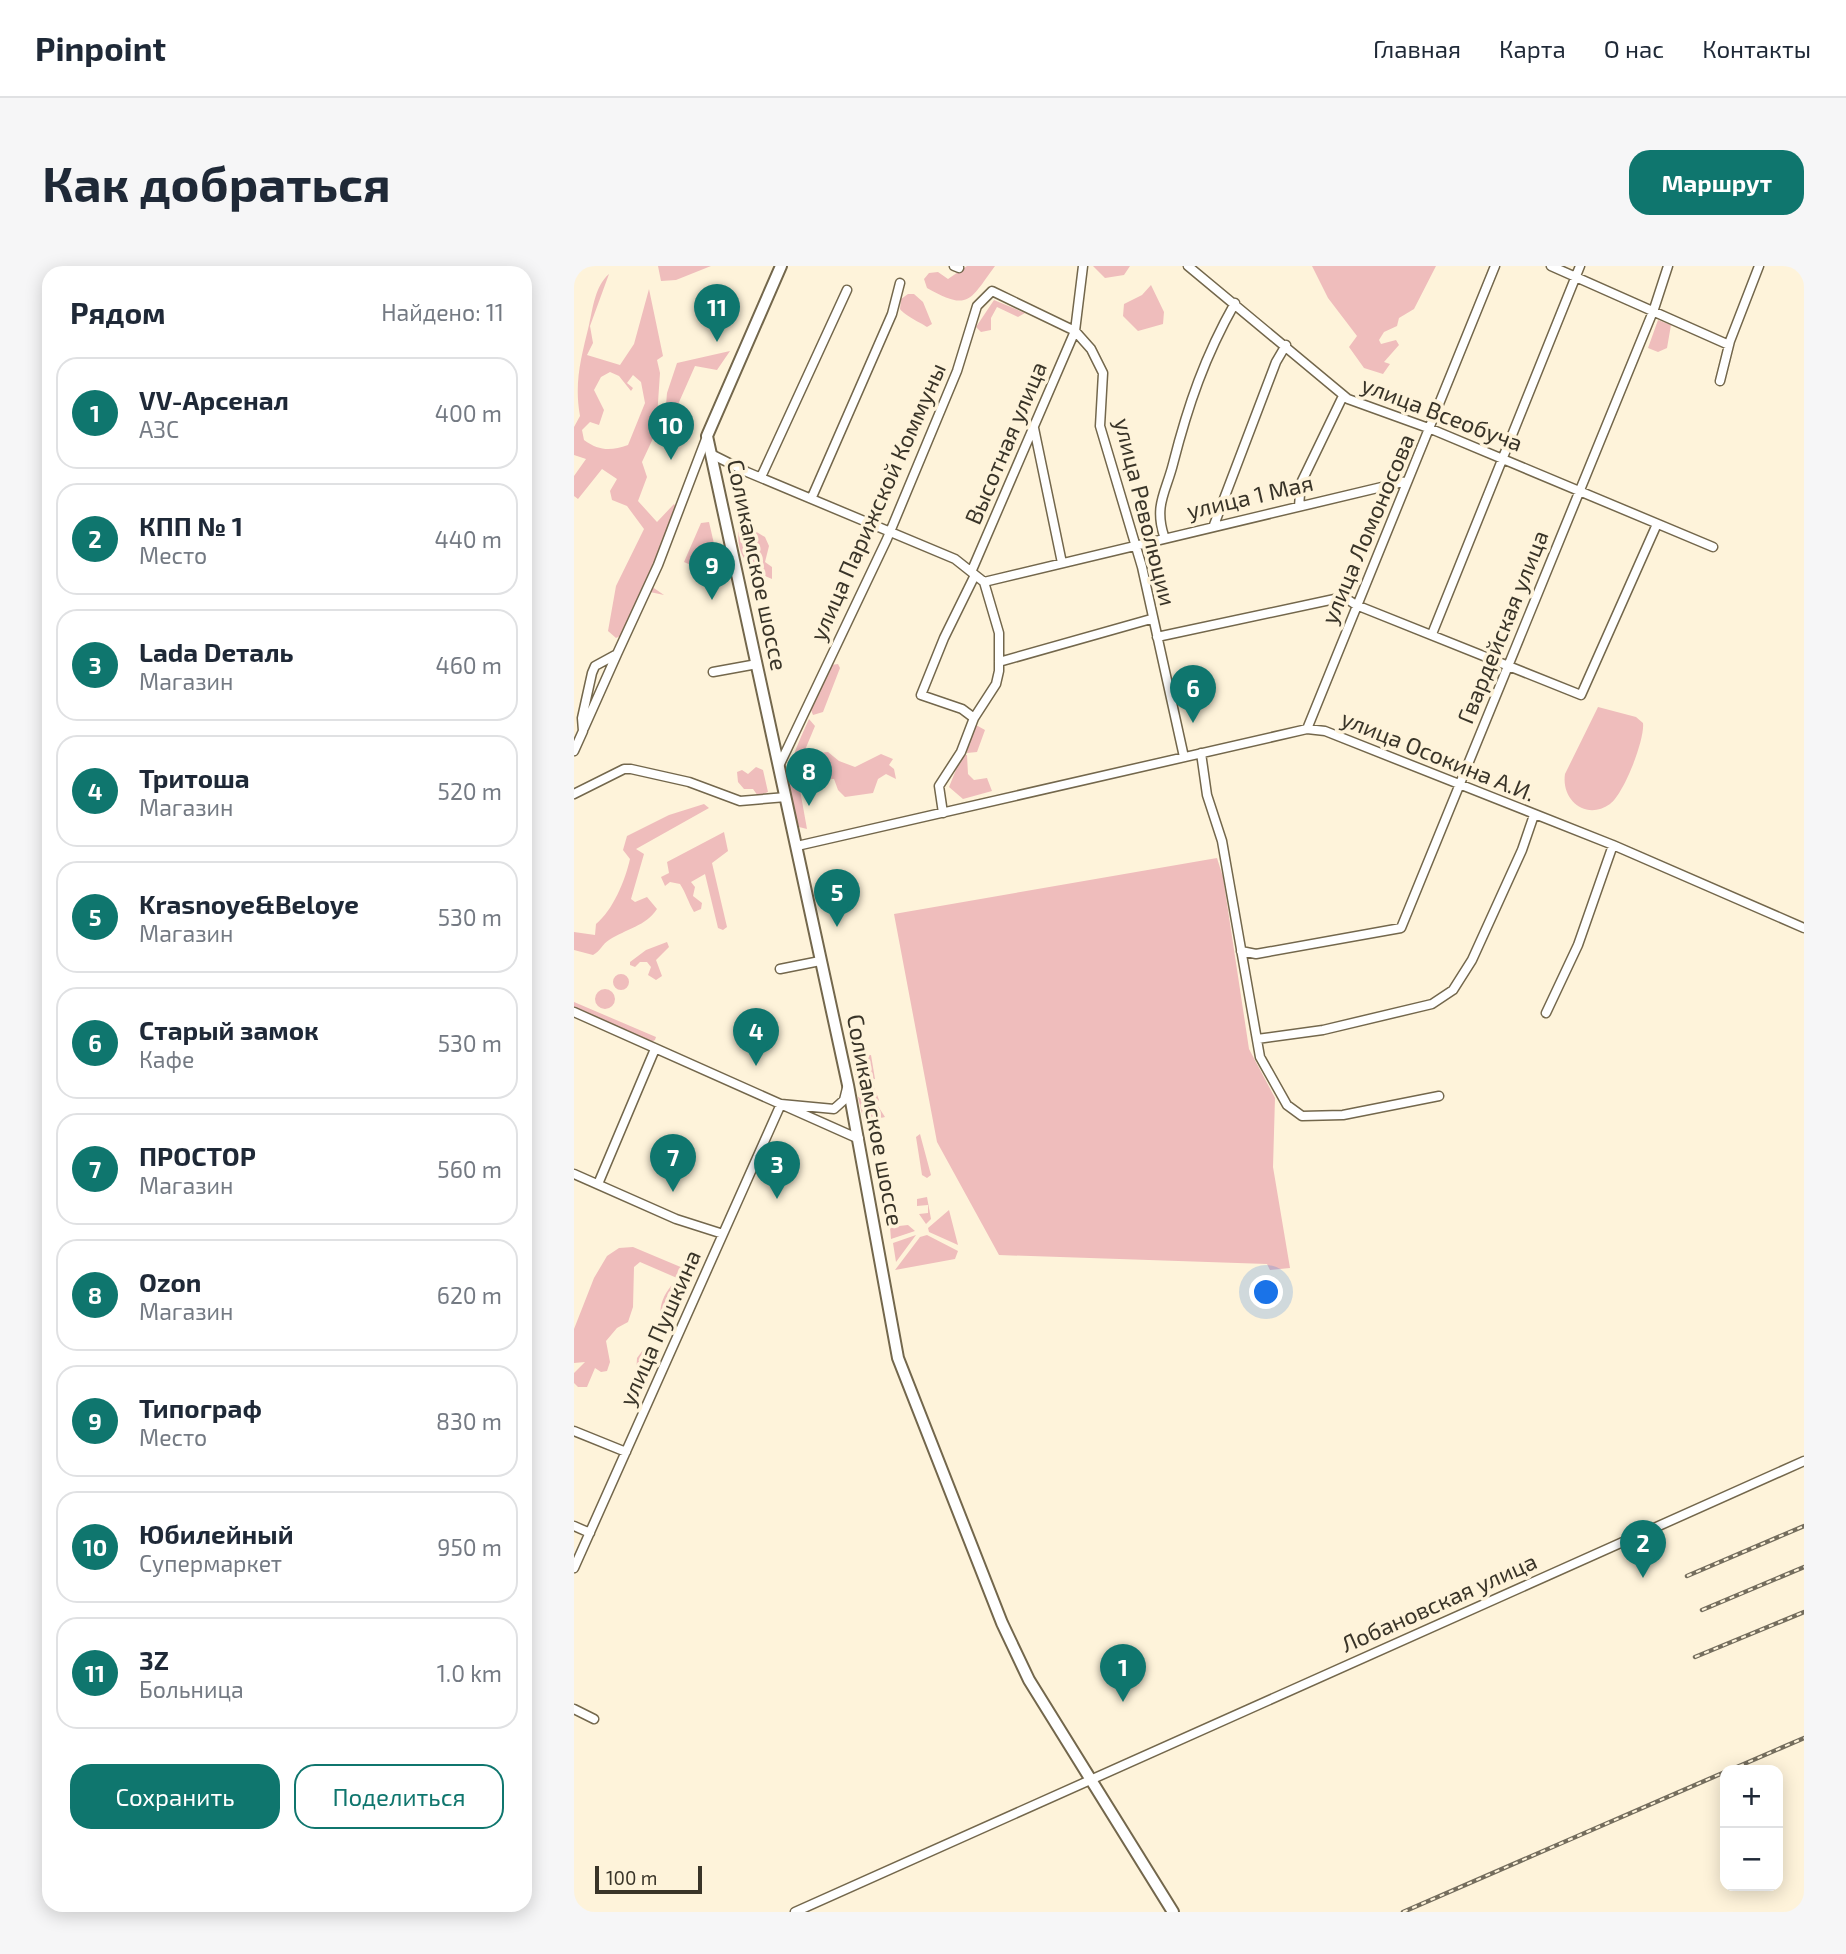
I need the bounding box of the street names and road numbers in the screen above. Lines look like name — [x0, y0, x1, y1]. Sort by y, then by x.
street label: Высотная улица — [958, 357, 1053, 529]
street label: улица Парижской Коммуны — [803, 358, 952, 645]
street label: улица Всеобуча — [1357, 369, 1527, 458]
street label: улица Революции — [1108, 415, 1183, 609]
street label: улица Ломоносова — [1314, 429, 1421, 628]
street label: Соликамское шоссе — [722, 457, 794, 673]
street label: улица 1 Мая — [1184, 468, 1316, 525]
street label: Гвардейская улица — [1451, 526, 1555, 728]
street label: улица Осокина А.И. — [1337, 703, 1539, 808]
street label: Соликамское шоссе — [842, 1012, 910, 1228]
street label: улица Пушкина — [612, 1245, 707, 1410]
street label: Лобановская улица — [1336, 1546, 1541, 1659]

